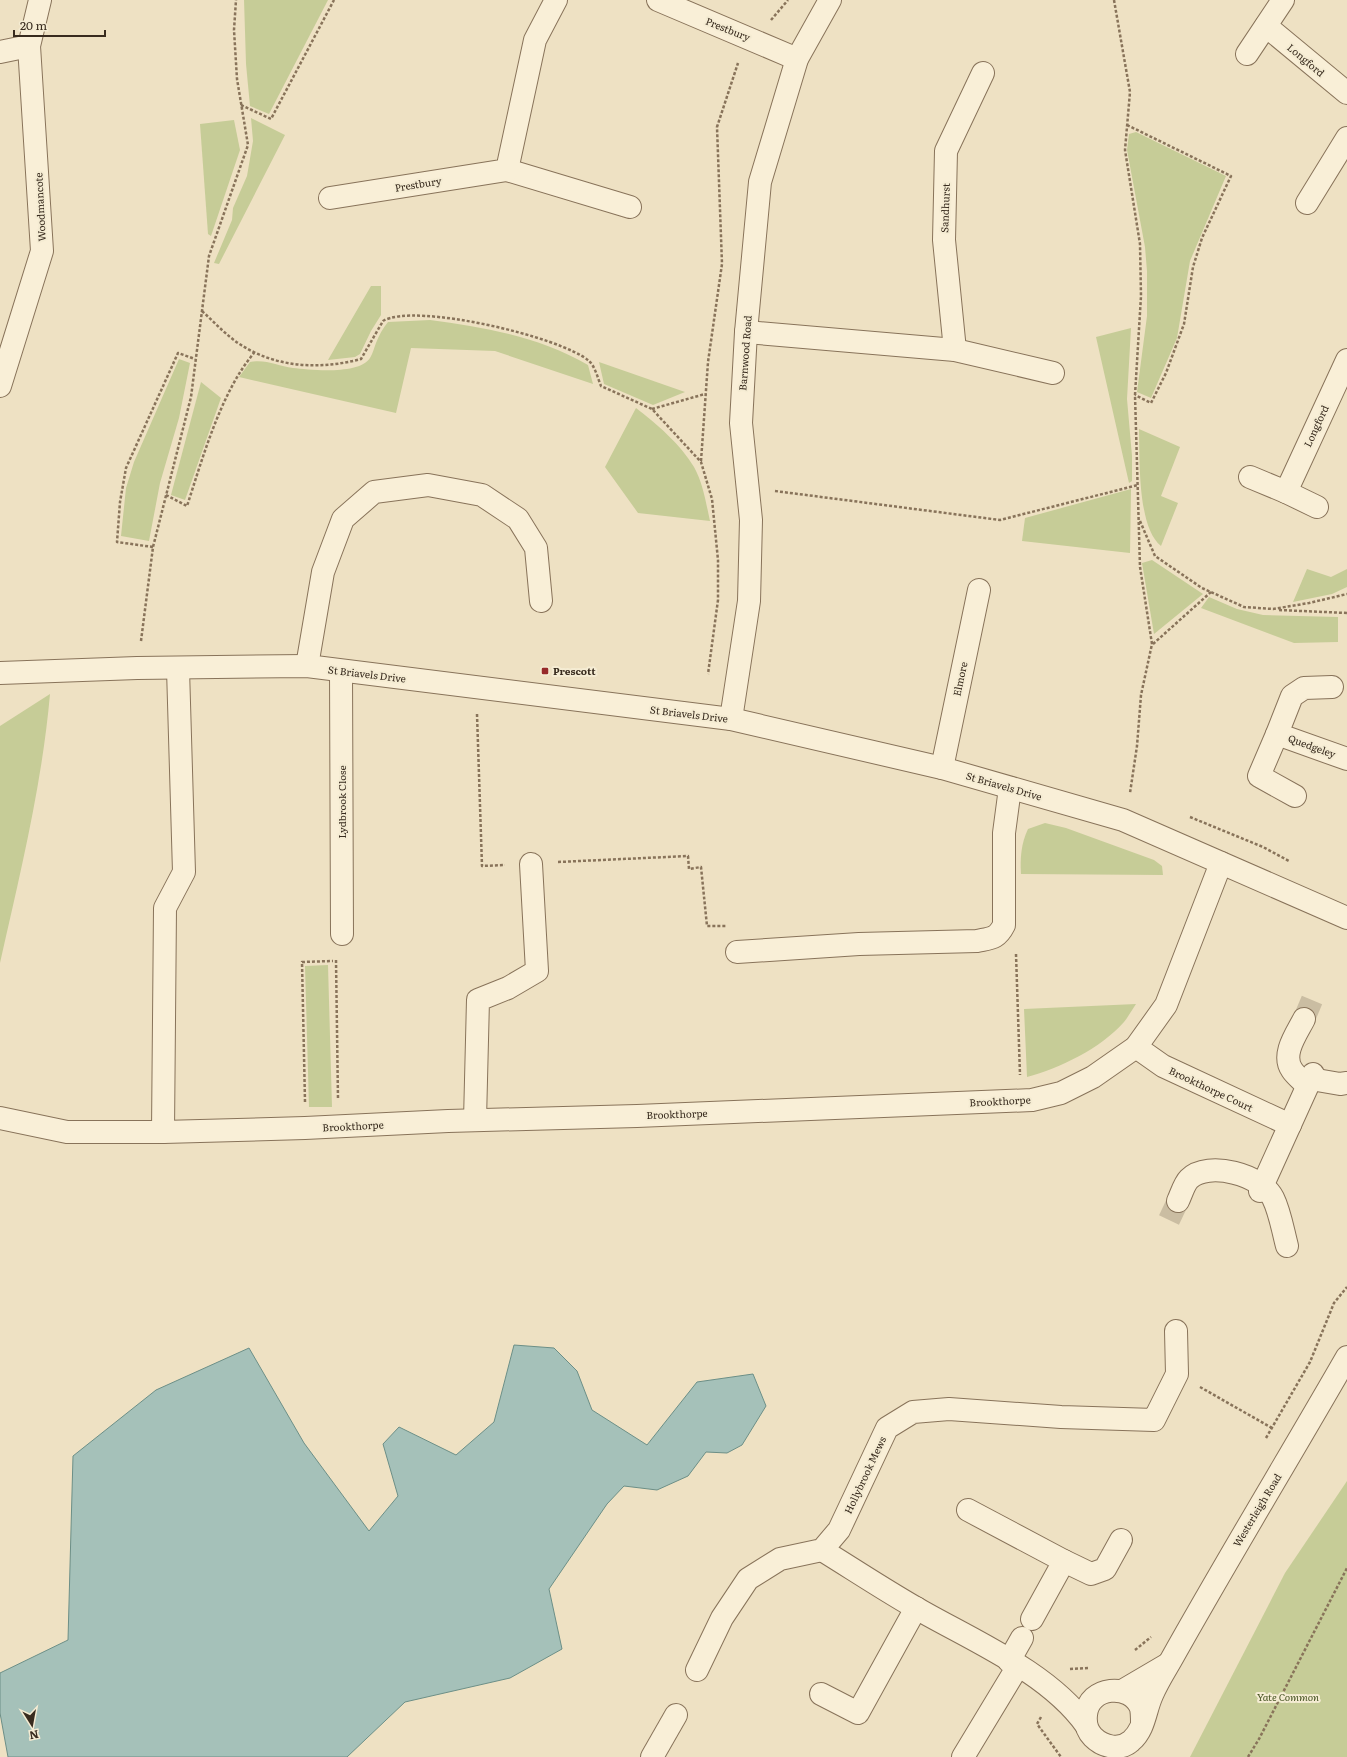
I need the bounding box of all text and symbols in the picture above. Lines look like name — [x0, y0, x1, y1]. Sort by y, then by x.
scale bar — [14, 12, 105, 38]
street label: Prestbury — [704, 13, 753, 44]
text: 20 m — [20, 16, 47, 34]
street label: Longford — [1284, 40, 1328, 80]
street label: Woodmancote — [30, 172, 49, 242]
street label: Prestbury — [394, 172, 443, 195]
street label: Sandhurst — [936, 183, 953, 233]
street label: Barnwood Road — [734, 315, 755, 391]
street label: Longford — [1299, 402, 1332, 449]
street label: Elmore — [949, 660, 970, 697]
street label: St Briavels Drive — [327, 661, 407, 686]
place label: Prescott — [553, 663, 596, 678]
marker: Prescott — [540, 666, 550, 676]
street label: St Briavels Drive — [649, 701, 729, 726]
street label: Quedgeley — [1286, 730, 1338, 761]
street label: Lydbrook Close — [334, 765, 349, 839]
street label: St Briavels Drive — [964, 768, 1044, 804]
street label: Brookthorpe Court — [1167, 1062, 1256, 1115]
street label: Brookthorpe — [969, 1091, 1031, 1110]
street label: Brookthorpe — [646, 1105, 708, 1122]
street label: Brookthorpe — [322, 1116, 384, 1135]
street label: Hollybrook Mews — [840, 1433, 889, 1516]
street label: Westerleigh Road — [1229, 1470, 1284, 1549]
park label: Yate Common — [1257, 1689, 1319, 1704]
north arrow — [12, 1705, 52, 1745]
text: N — [28, 1727, 40, 1745]

